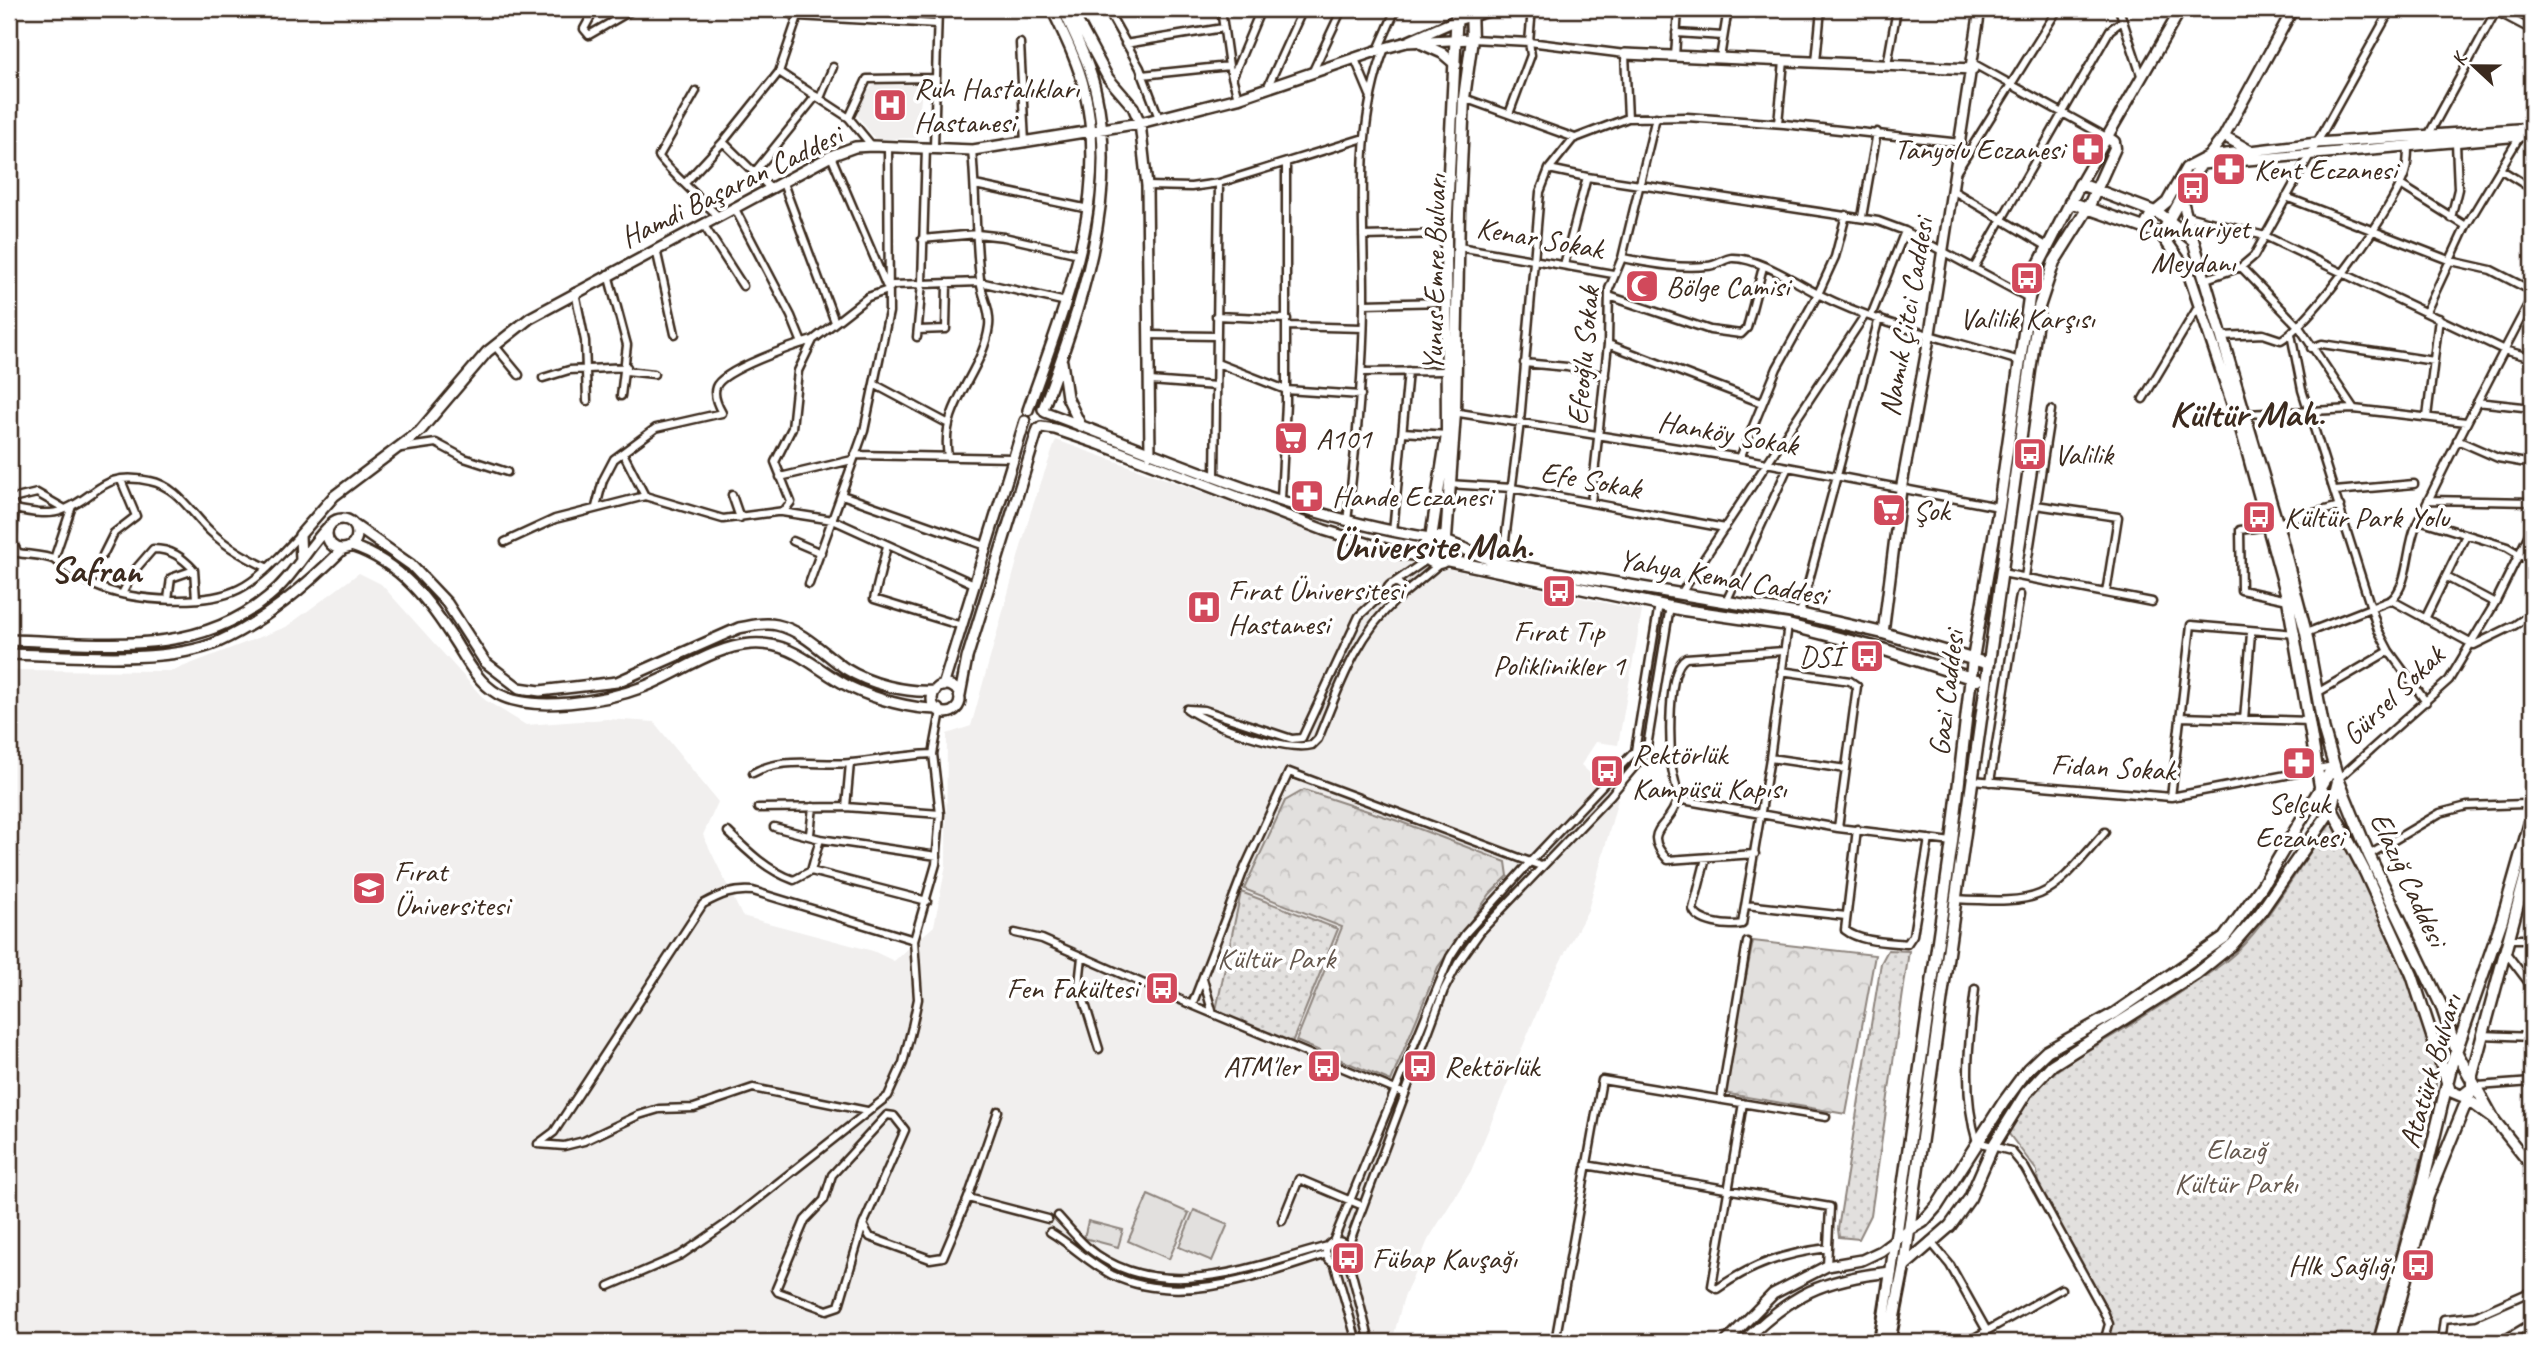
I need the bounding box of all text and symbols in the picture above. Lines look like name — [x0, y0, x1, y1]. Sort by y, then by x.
north arrow — [2440, 32, 2510, 102]
text: K — [2446, 47, 2474, 69]
place label: Ruh Hastalıkları Hastanesi — [914, 69, 1081, 141]
hospital icon: Ruh Hastalıkları Hastanesi — [871, 86, 909, 124]
street label: Hamdi Başaran Caddesi — [614, 114, 851, 256]
place label: Tanyolu Eczanesi — [1894, 130, 2067, 168]
pharmacy icon: Tanyolu Eczanesi — [2069, 130, 2107, 168]
pharmacy icon: Kent Eczanesi — [2210, 150, 2248, 188]
place label: Kent Eczanesi — [2254, 150, 2400, 188]
bus stop icon: Cumhuriyet Meydanı — [2174, 169, 2212, 207]
street label: Yunus Emre Bulvarı — [1413, 173, 1455, 372]
street label: Kenar Sokak — [1474, 208, 1608, 268]
place label: Cumhuriyet Meydanı — [2136, 209, 2253, 281]
street label: Namık Çitci Caddesi — [1870, 212, 1943, 419]
bus stop icon: Valilik Karşısı — [2008, 259, 2046, 297]
mosque icon: Bölge Camisi — [1623, 267, 1661, 305]
place label: Bölge Camisi — [1666, 267, 1793, 305]
street label: Efeoğlu Sokak — [1558, 283, 1608, 427]
place label: Valilik Karşısı — [1959, 299, 2096, 337]
district label: Kültür Mah. — [2169, 390, 2325, 437]
street label: Hanköy Sokak — [1655, 402, 1803, 464]
supermarket icon: A101 — [1272, 419, 1310, 457]
place label: A101 — [1316, 419, 1373, 457]
bus stop icon: Valilik — [2011, 435, 2049, 473]
place label: Valilik — [2054, 435, 2115, 473]
street label: Efe Sokak — [1538, 453, 1646, 508]
pharmacy icon: Hande Eczanesi — [1288, 477, 1326, 515]
place label: Hande Eczanesi — [1332, 477, 1496, 515]
supermarket icon: Şok — [1870, 491, 1908, 529]
place label: Şok — [1913, 491, 1951, 529]
bus stop icon: Kültür Park Yolu — [2240, 498, 2278, 536]
place label: Kültür Park Yolu — [2284, 498, 2451, 536]
district label: Üniversite Mah. — [1333, 522, 1534, 569]
street label: Yahya Kemal Caddesi — [1616, 540, 1834, 615]
district label: Safran — [50, 546, 144, 593]
place label: Fırat Üniversitesi Hastanesi — [1228, 571, 1407, 643]
bus stop icon: Fırat Tıp Poliklinikler 1 — [1540, 572, 1578, 610]
hospital icon: Fırat Üniversitesi Hastanesi — [1185, 588, 1223, 626]
place label: Fırat Tıp Poliklinikler 1 — [1493, 612, 1627, 684]
street label: Gazi Caddesi — [1919, 625, 1973, 758]
street label: Gürsel Sokak — [2334, 635, 2454, 753]
place label: DSİ — [1799, 637, 1849, 675]
bus stop icon: DSİ — [1848, 637, 1886, 675]
place label: Rektörlük Kampüsü Kapısı — [1632, 735, 1788, 807]
pharmacy icon: Selçuk Eczanesi — [2280, 744, 2318, 782]
street label: Fidan Sokak — [2050, 745, 2178, 789]
bus stop icon: Rektörlük Kampüsü Kapısı — [1588, 752, 1626, 790]
place label: Selçuk Eczanesi — [2255, 784, 2346, 856]
street label: Elazığ Caddesi — [2361, 806, 2458, 955]
place label: Fırat Üniversitesi — [394, 852, 513, 924]
school or university icon: Fırat Üniversitesi — [350, 869, 388, 907]
park label: Kültür Park — [1217, 939, 1337, 977]
place label: Fen Fakültesi — [1007, 969, 1141, 1007]
bus stop icon: Fen Fakültesi — [1143, 969, 1181, 1007]
street label: Atatürk Bulvarı — [2390, 988, 2470, 1152]
place label: ATM'ler — [1223, 1047, 1302, 1085]
bus stop icon: ATM'ler — [1305, 1047, 1343, 1085]
bus stop icon: Rektörlük — [1401, 1047, 1439, 1085]
place label: Rektörlük — [1444, 1047, 1541, 1085]
park label: Elazığ Kültür Parkı — [2174, 1130, 2299, 1202]
bus stop icon: Fübap Kavşağı — [1329, 1239, 1367, 1277]
place label: Fübap Kavşağı — [1372, 1239, 1518, 1277]
place label: Hlk Sağlığı — [2288, 1246, 2395, 1284]
bus stop icon: Hlk Sağlığı — [2399, 1246, 2437, 1284]

